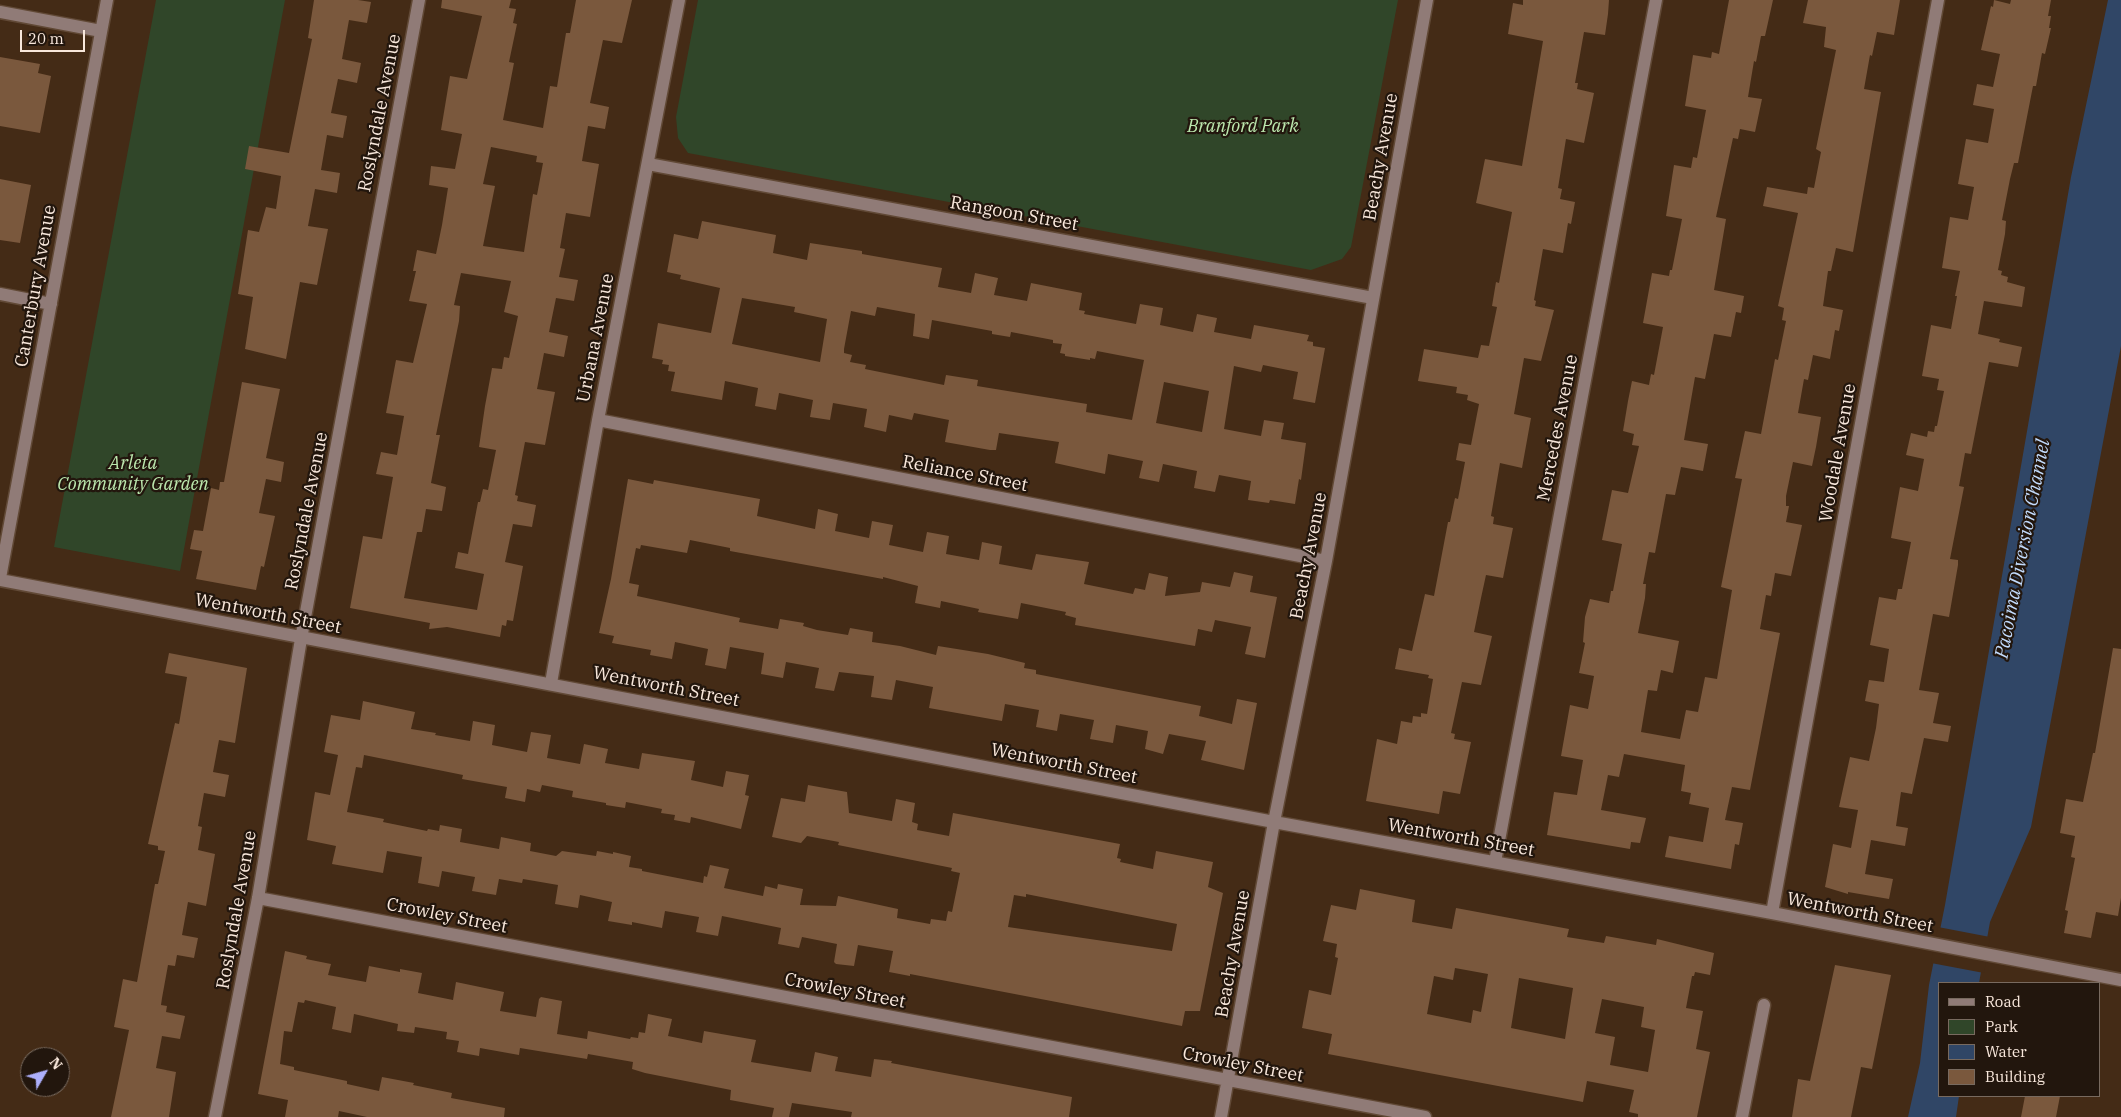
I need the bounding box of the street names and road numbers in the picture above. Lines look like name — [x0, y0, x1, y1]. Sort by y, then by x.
street label: Roslyndale Avenue — [354, 32, 406, 194]
street label: Beachy Avenue — [1359, 92, 1403, 222]
street label: Rangoon Street — [948, 192, 1080, 236]
street label: Canterbury Avenue — [11, 203, 61, 369]
street label: Urbana Avenue — [573, 272, 619, 404]
street label: Mercedes Avenue — [1533, 353, 1583, 503]
street label: Woodale Avenue — [1815, 382, 1861, 524]
street label: Roslyndale Avenue — [281, 430, 333, 592]
street label: Reliance Street — [900, 451, 1030, 497]
street label: Beachy Avenue — [1286, 491, 1332, 621]
street label: Wentworth Street — [193, 589, 343, 639]
street label: Wentworth Street — [591, 662, 741, 712]
street label: Wentworth Street — [989, 739, 1139, 789]
street label: Wentworth Street — [1386, 814, 1536, 862]
street label: Roslyndale Avenue — [212, 829, 262, 991]
street label: Wentworth Street — [1785, 888, 1935, 938]
street label: Beachy Avenue — [1211, 889, 1255, 1019]
street label: Crowley Street — [385, 894, 509, 938]
street label: Crowley Street — [783, 969, 907, 1013]
street label: Crowley Street — [1181, 1043, 1305, 1087]

